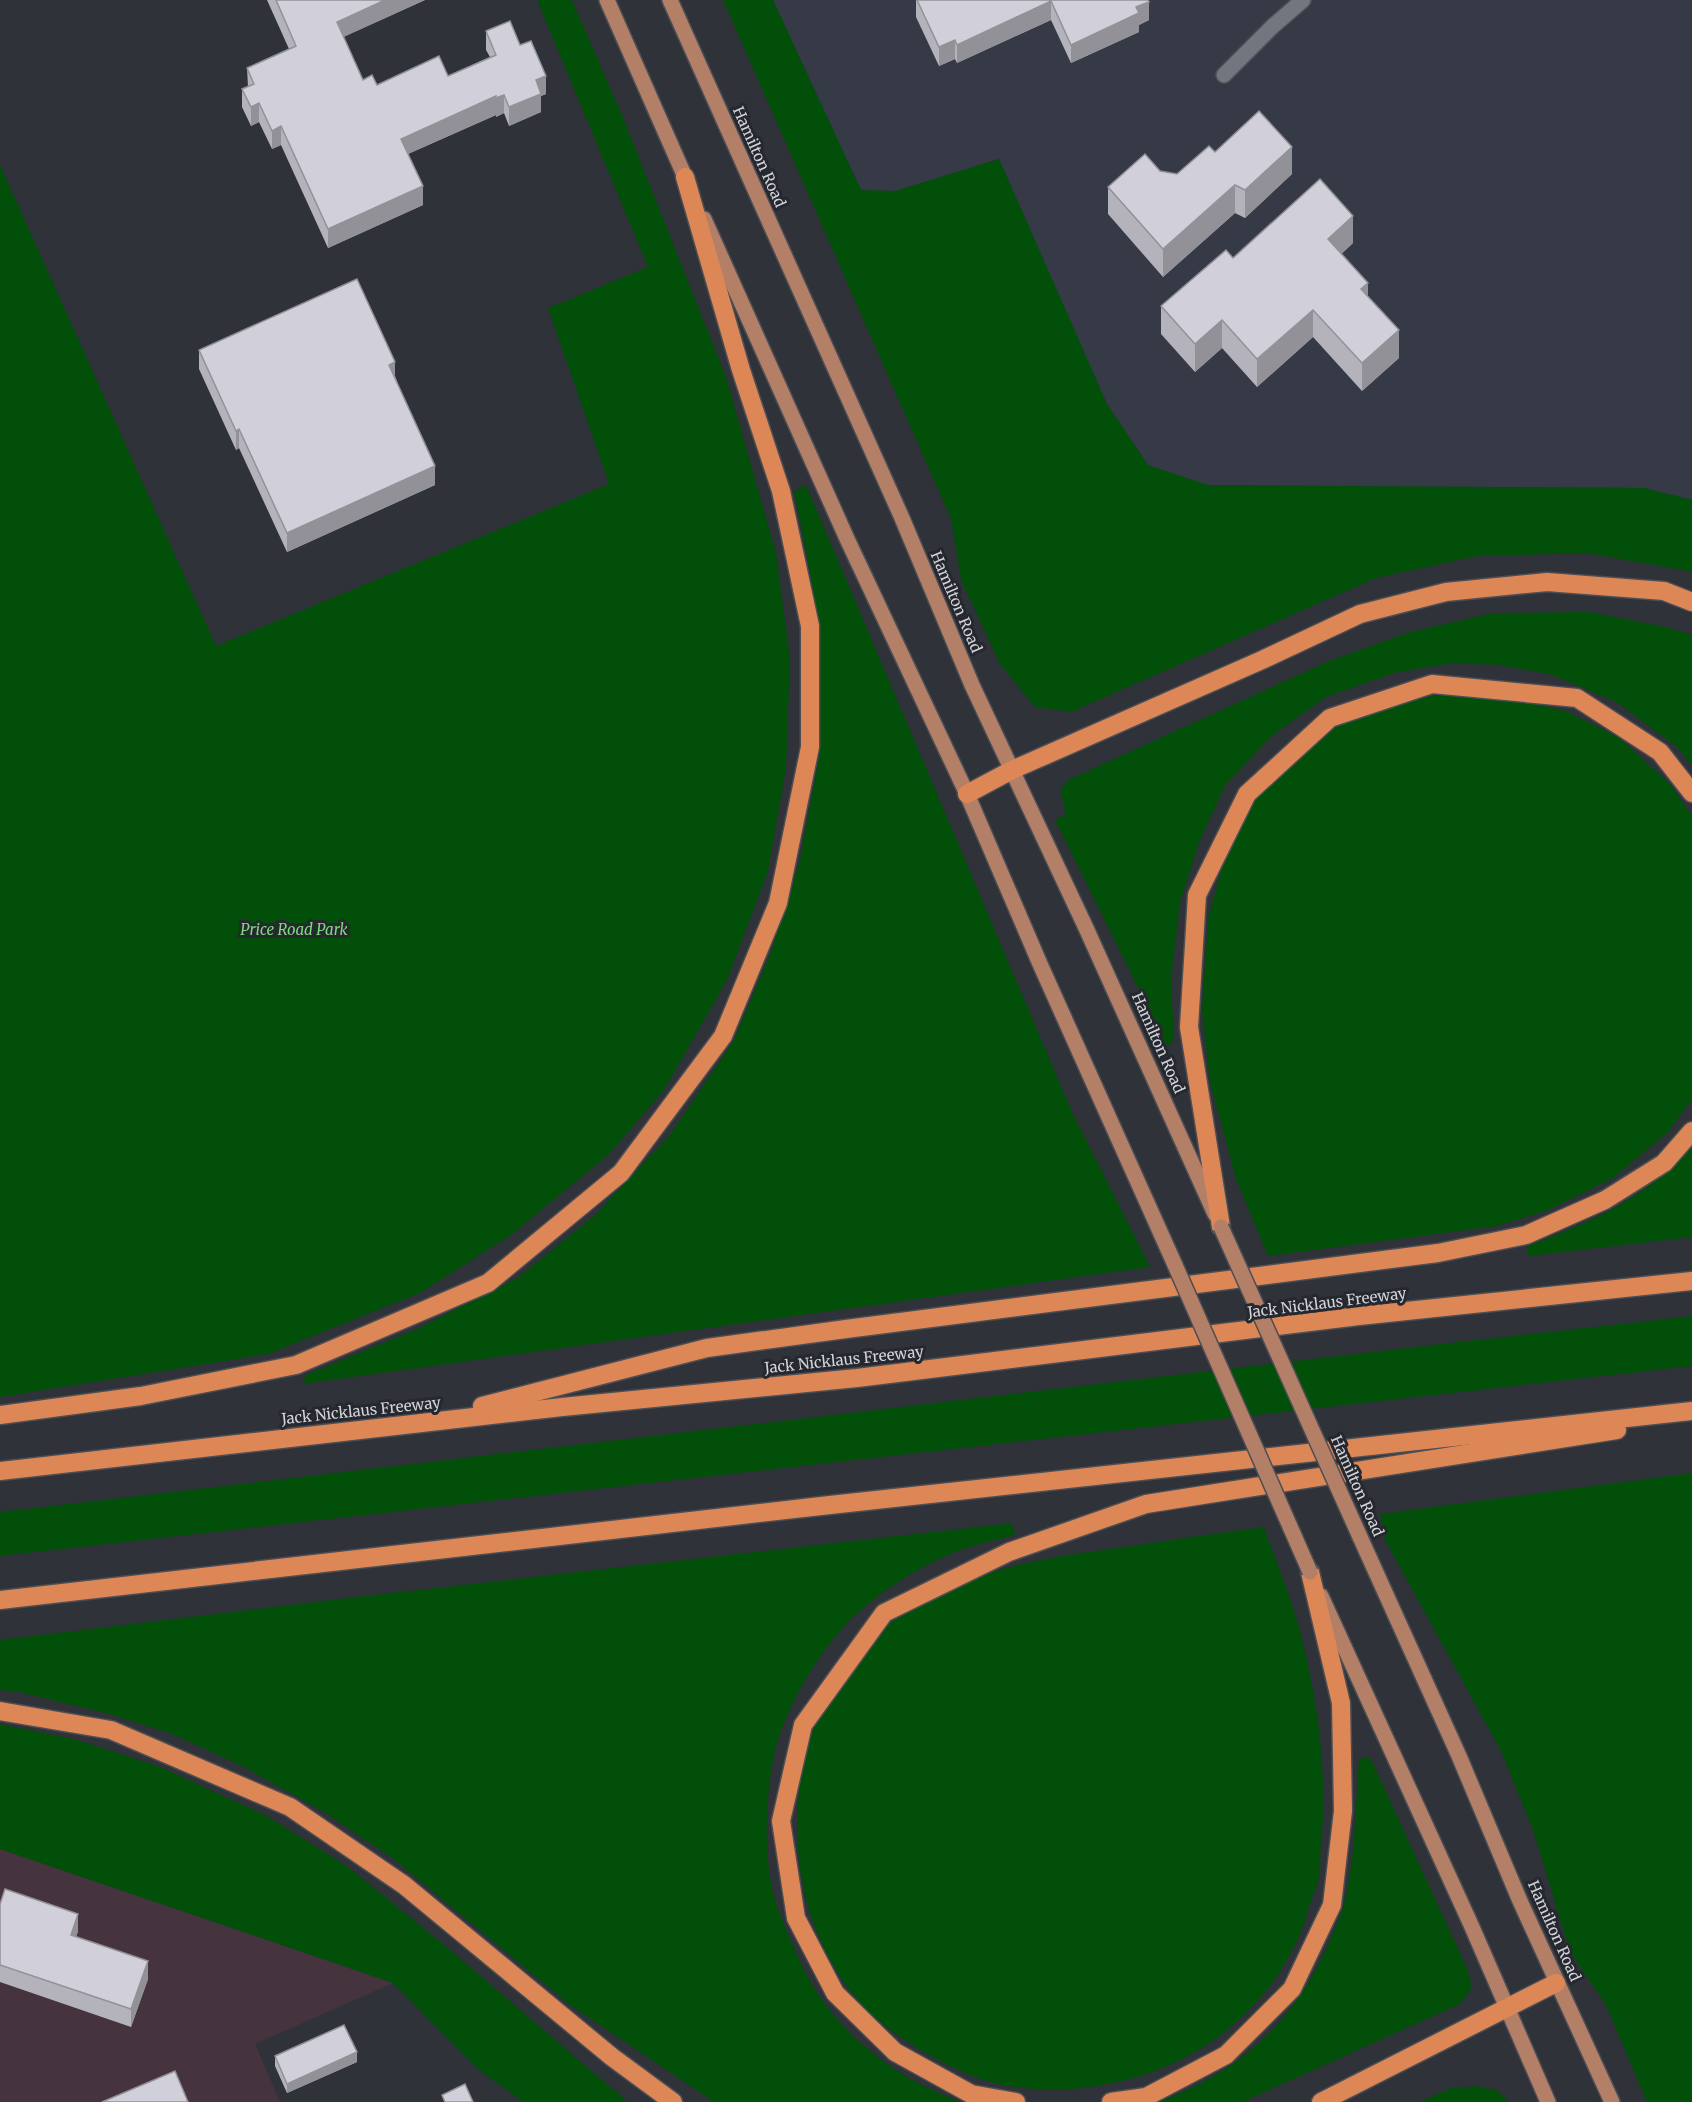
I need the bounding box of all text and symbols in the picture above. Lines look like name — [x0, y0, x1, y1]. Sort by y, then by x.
street label: Hamilton Road — [729, 103, 790, 210]
street label: Hamilton Road — [927, 548, 986, 655]
park label: Price Road Park — [240, 920, 348, 939]
street label: Hamilton Road — [1128, 989, 1189, 1096]
street label: Jack Nicklaus Freeway — [1245, 1283, 1408, 1322]
street label: Jack Nicklaus Freeway — [762, 1342, 925, 1377]
street label: Jack Nicklaus Freeway — [279, 1393, 442, 1428]
street label: Hamilton Road — [1327, 1432, 1388, 1539]
street label: Hamilton Road — [1524, 1877, 1585, 1984]

